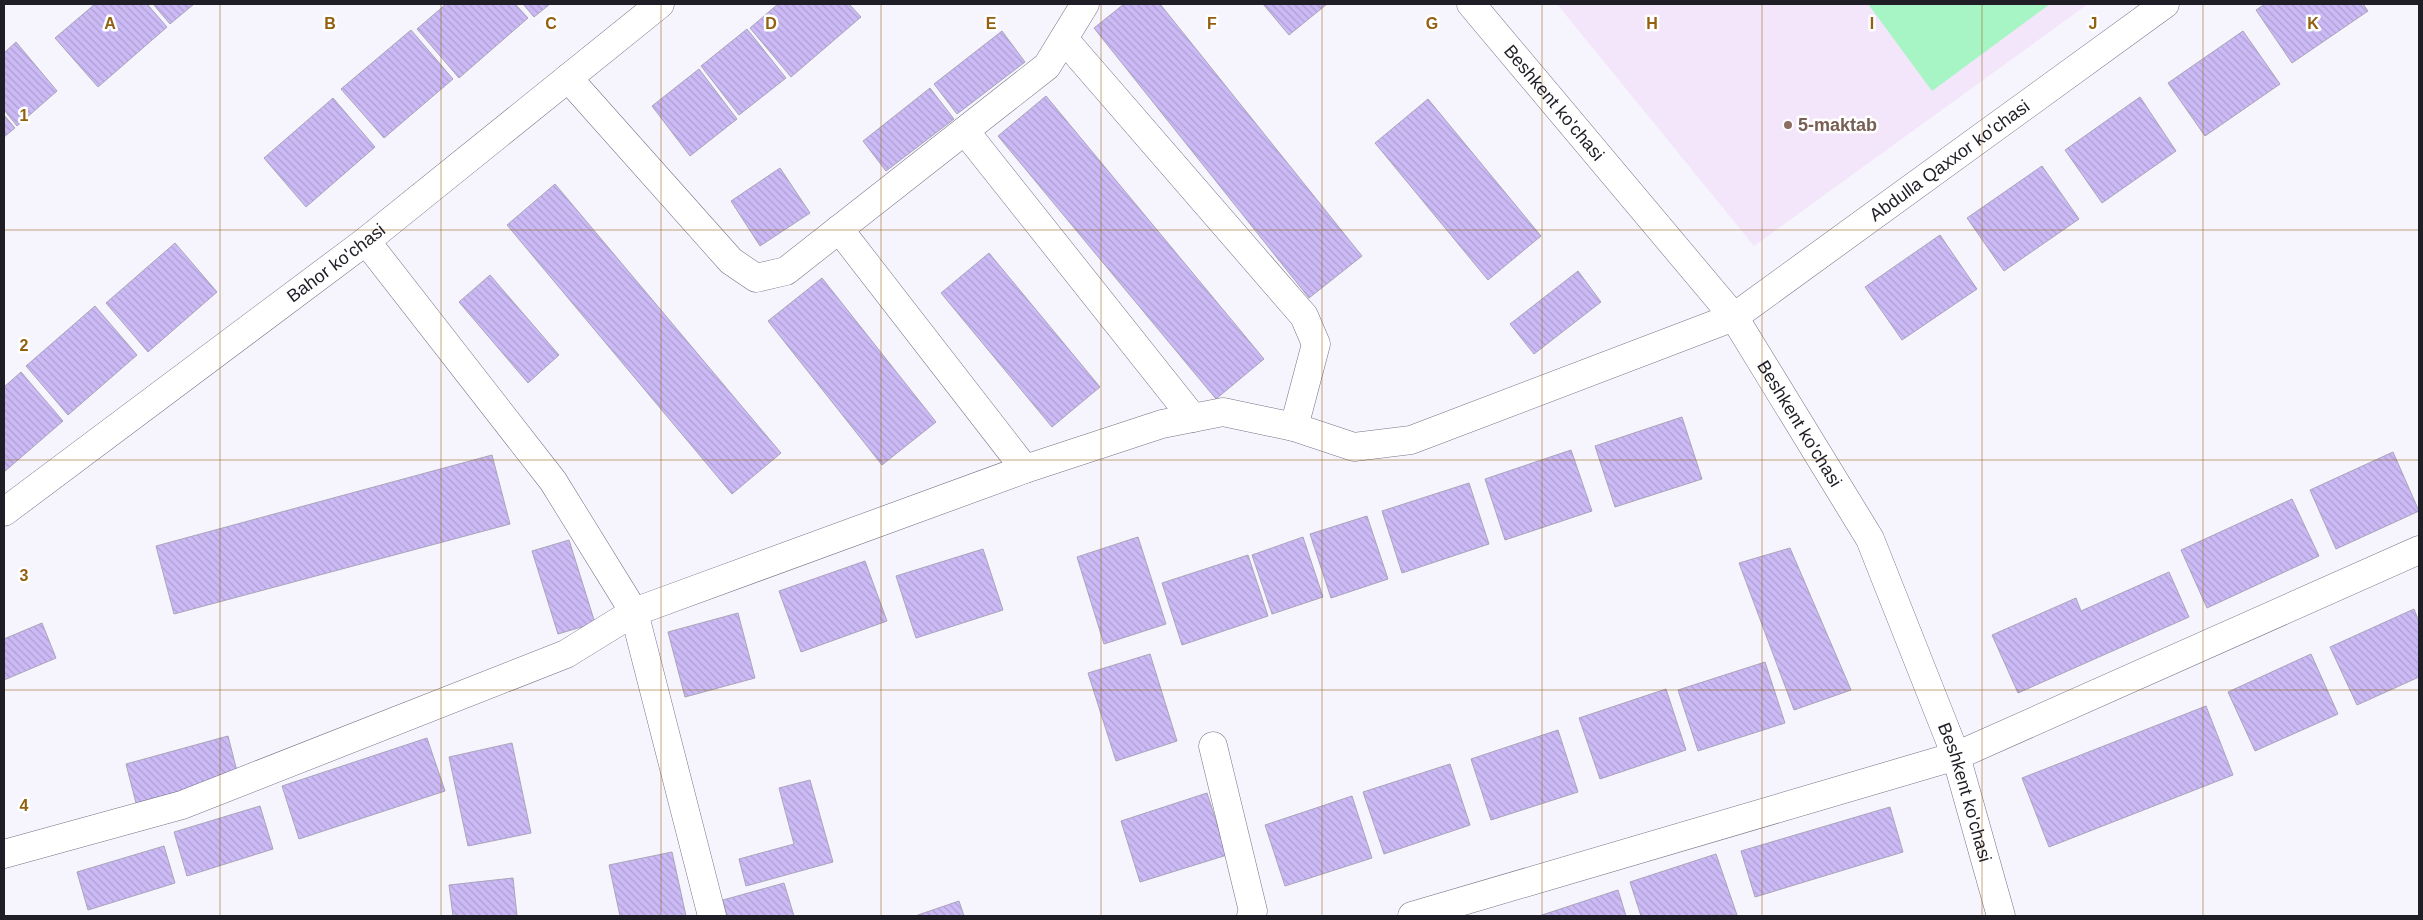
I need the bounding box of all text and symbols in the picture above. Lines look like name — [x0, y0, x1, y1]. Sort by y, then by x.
text: A — [104, 15, 116, 32]
text: B — [324, 15, 336, 32]
text: C — [545, 15, 557, 32]
text: D — [765, 15, 777, 32]
text: E — [986, 15, 997, 32]
text: F — [1207, 15, 1217, 32]
text: G — [1426, 15, 1438, 32]
text: H — [1646, 15, 1658, 32]
text: I — [1870, 15, 1874, 32]
text: J — [2089, 15, 2097, 32]
text: K — [2307, 15, 2319, 32]
street label: Beshkent ko'chasi — [1500, 41, 1608, 165]
street label: Abdulla Qaxxor ko'chasi — [1866, 96, 2033, 225]
text: 1 — [20, 107, 29, 124]
place label: 5-maktab — [1798, 115, 1877, 135]
marker: 5-maktab — [1782, 119, 1794, 131]
street label: Bahor ko'chasi — [283, 220, 389, 307]
text: 2 — [20, 337, 29, 354]
street label: Beshkent ko'chasi — [1753, 357, 1846, 491]
text: 3 — [20, 567, 29, 584]
street label: Beshkent ko'chasi — [1934, 720, 1995, 864]
text: 4 — [20, 797, 29, 814]

